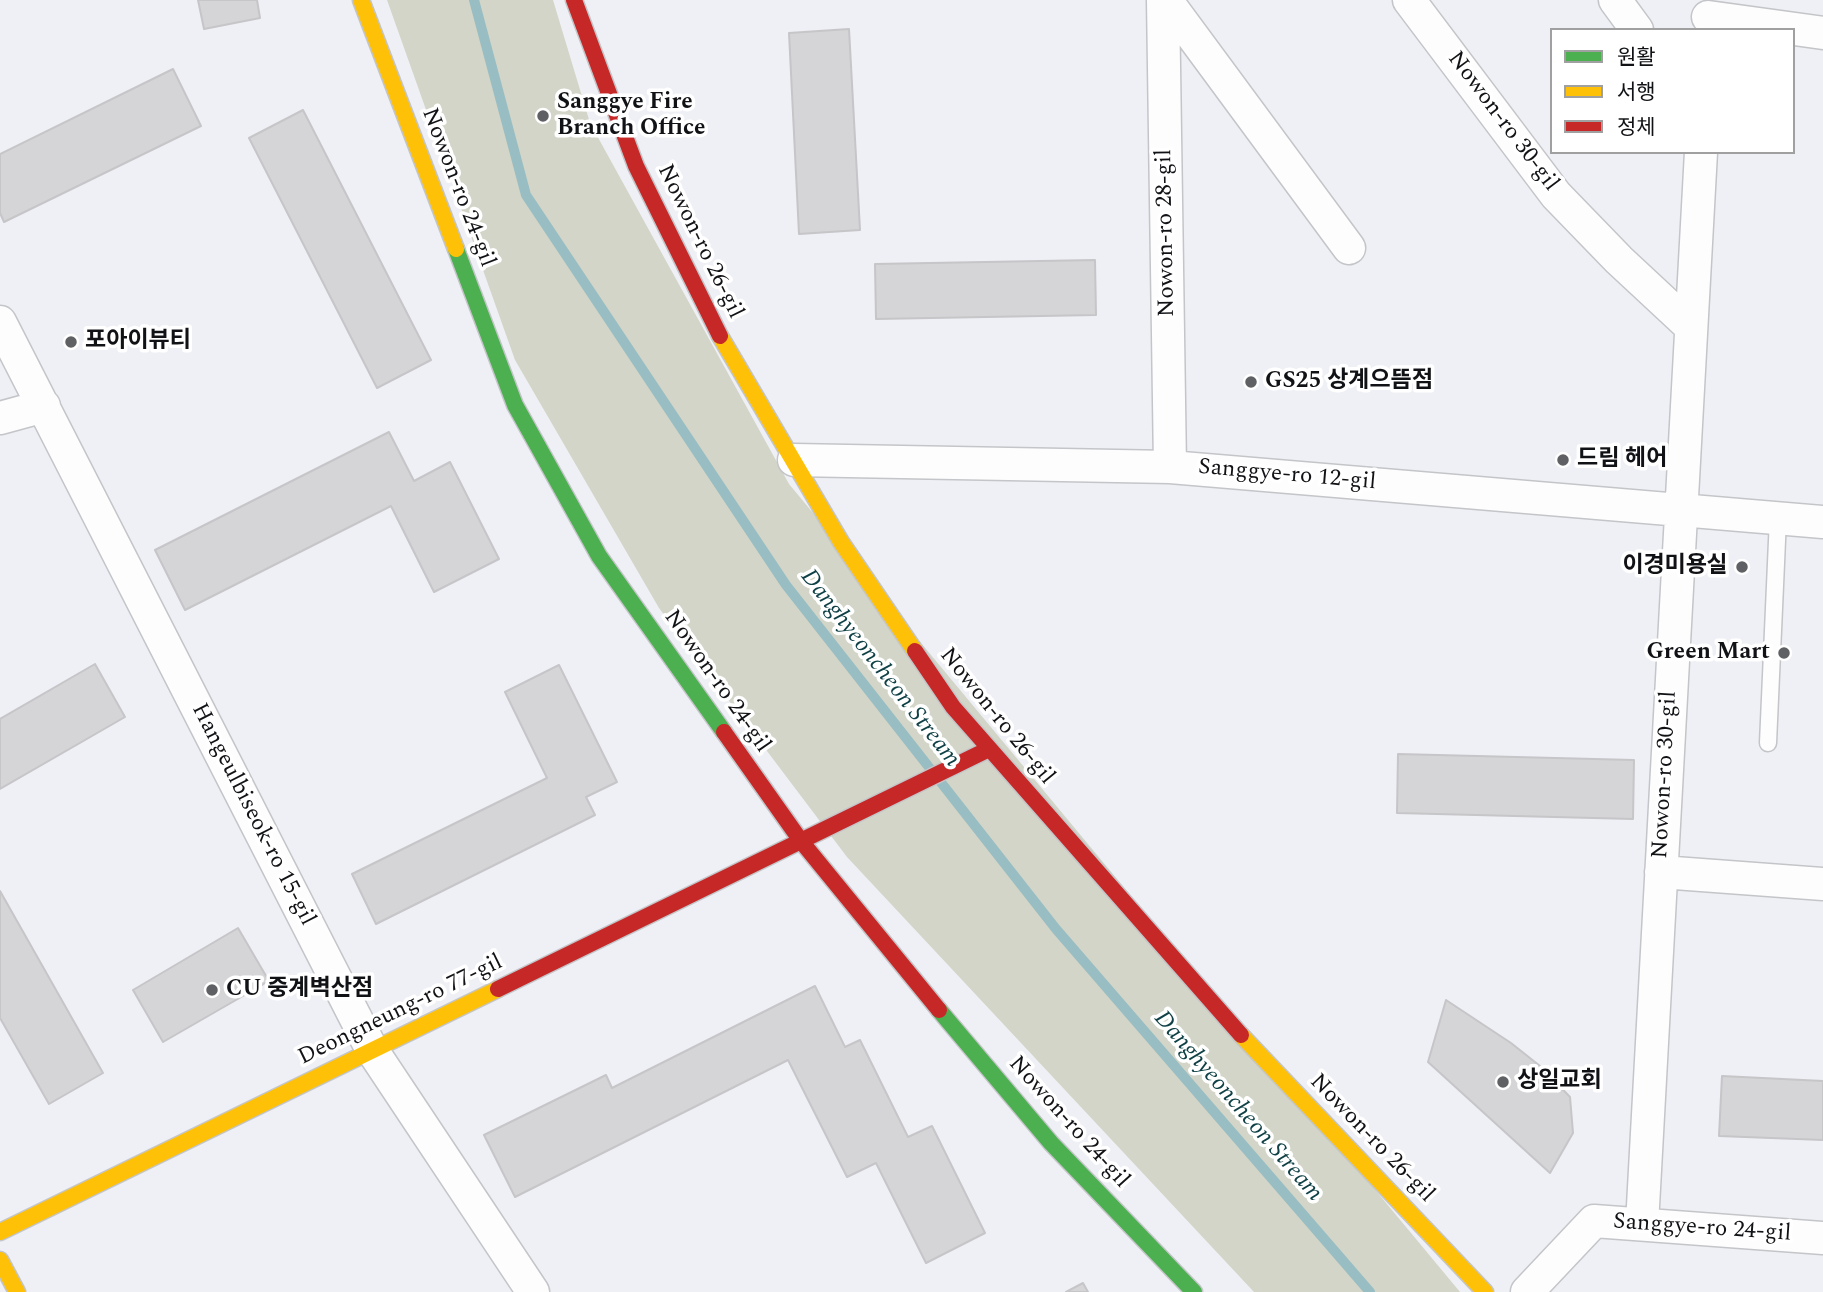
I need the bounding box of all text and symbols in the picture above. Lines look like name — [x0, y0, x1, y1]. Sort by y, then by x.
legend — [1550, 28, 1795, 154]
text: 원활 — [1617, 42, 1656, 74]
street label: Nowon-ro 30-gil — [1440, 47, 1564, 197]
text: 서행 — [1617, 77, 1656, 109]
place label: Sanggye Fire Branch Office — [557, 89, 705, 143]
street label: Nowon-ro 24-gil — [414, 105, 500, 271]
marker: Sanggye Fire Branch Office — [535, 108, 551, 124]
text: 정체 — [1617, 112, 1656, 144]
street label: Nowon-ro 28-gil — [1152, 149, 1182, 317]
street label: Nowon-ro 26-gil — [650, 160, 748, 324]
place label: 포아이뷰티 — [85, 328, 191, 356]
marker: 포아이뷰티 — [63, 334, 79, 350]
place label: GS25 상계으뜸점 — [1265, 368, 1433, 396]
marker: GS25 상계으뜸점 — [1243, 374, 1259, 390]
place label: 드림 헤어 — [1577, 446, 1667, 474]
marker: 드림 헤어 — [1555, 452, 1571, 468]
street label: Sanggye-ro 12-gil — [1197, 454, 1377, 498]
place label: 이경미용실 — [1622, 553, 1728, 581]
marker: 이경미용실 — [1734, 559, 1750, 575]
water label: Danghyeoncheon Stream — [793, 564, 965, 774]
street label: Nowon-ro 24-gil — [657, 605, 775, 759]
place label: Green Mart — [1646, 639, 1770, 667]
street label: Nowon-ro 26-gil — [932, 643, 1060, 791]
marker: Green Mart — [1776, 645, 1792, 661]
street label: Nowon-ro 30-gil — [1648, 690, 1684, 860]
street label: Hangeulbiseok-ro 15-gil — [184, 699, 320, 931]
street label: Deongneung-ro 77-gil — [294, 949, 508, 1073]
place label: CU 중계벽산점 — [226, 976, 373, 1004]
marker: CU 중계벽산점 — [204, 982, 220, 998]
water label: Danghyeoncheon Stream — [1146, 1006, 1328, 1208]
street label: Nowon-ro 24-gil — [1002, 1051, 1134, 1195]
place label: 상일교회 — [1517, 1068, 1602, 1096]
street label: Nowon-ro 26-gil — [1303, 1069, 1439, 1209]
marker: 상일교회 — [1495, 1074, 1511, 1090]
street label: Sanggye-ro 24-gil — [1612, 1209, 1792, 1249]

